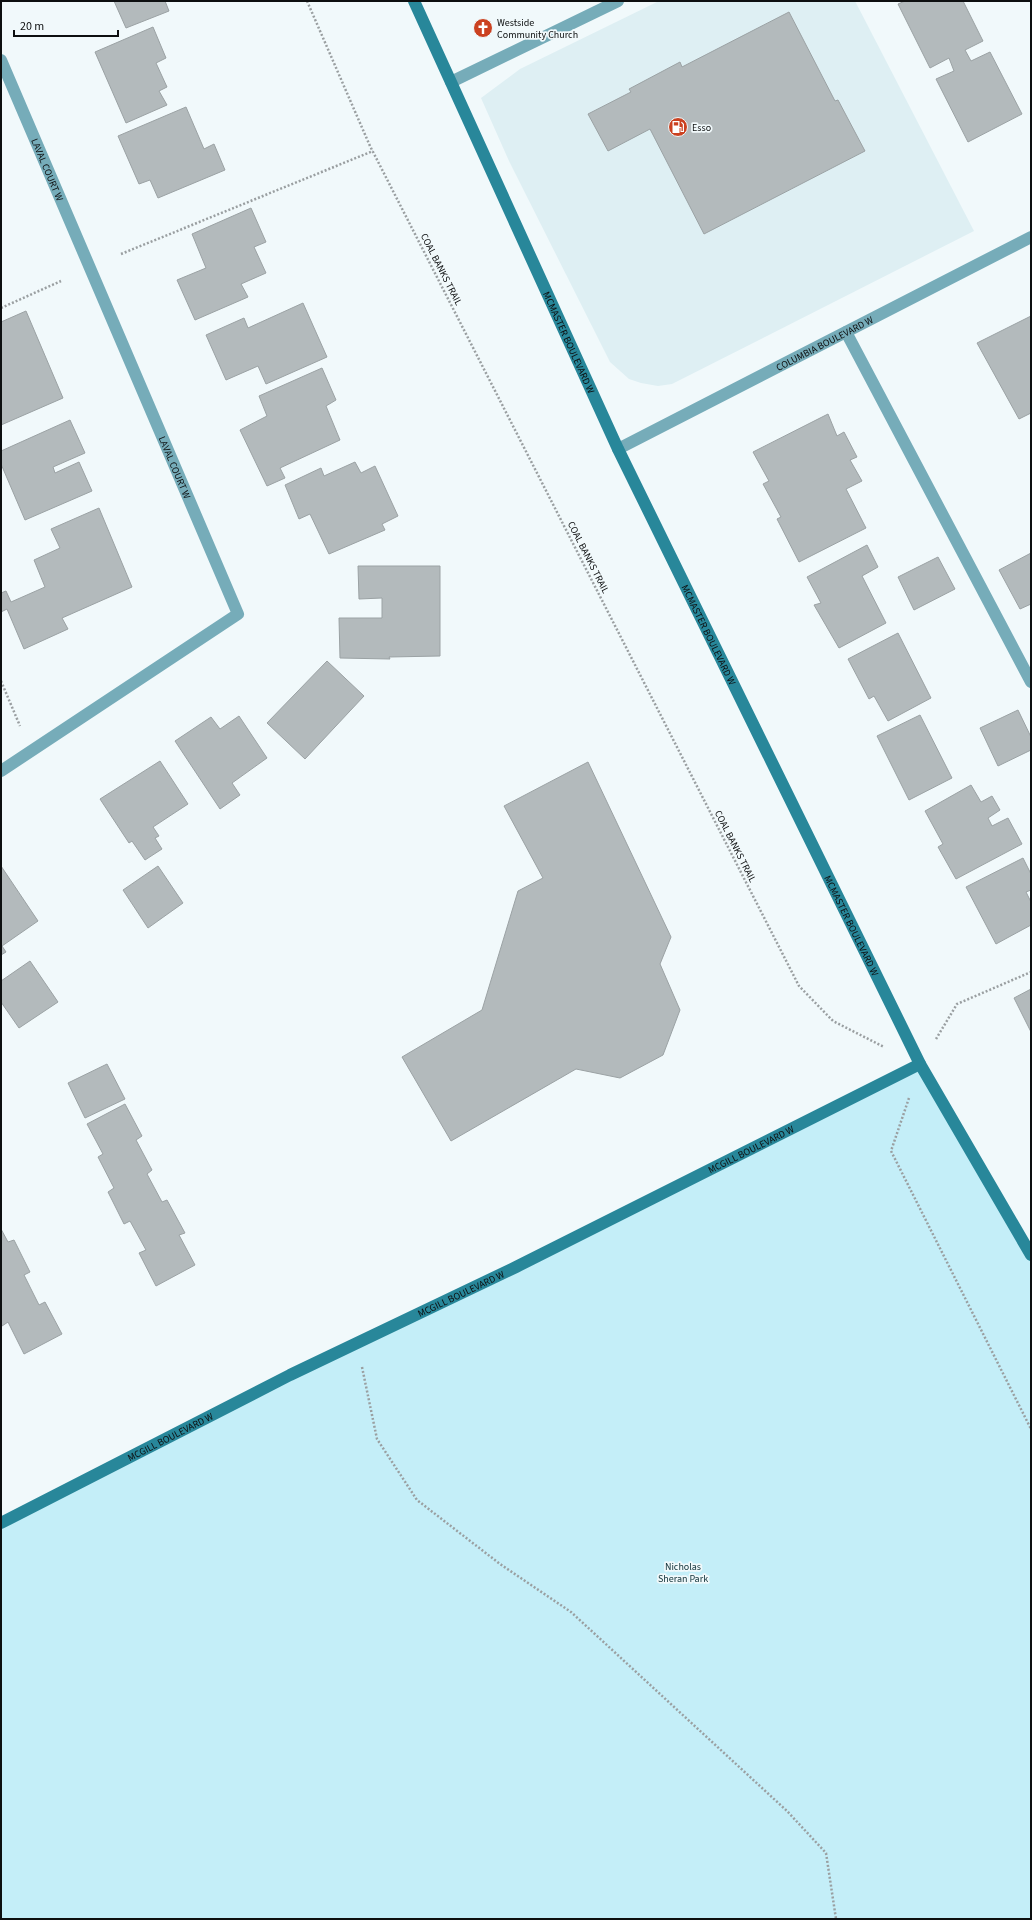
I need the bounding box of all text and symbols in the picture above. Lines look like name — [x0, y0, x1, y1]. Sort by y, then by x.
scale bar — [14, 12, 118, 38]
place label: Westside Community Church — [497, 16, 578, 42]
church icon: Westside Community Church — [472, 17, 494, 39]
text: 20 m — [20, 18, 44, 35]
fuel station icon: Esso — [667, 116, 689, 138]
place label: Esso — [692, 121, 711, 135]
street label: LAVAL COURT W — [27, 136, 67, 203]
street label: COAL BANKS TRAIL — [417, 231, 465, 308]
street label: MCMASTER BOULEVARD W — [539, 289, 598, 396]
street label: COLUMBIA BOULEVARD W — [774, 313, 876, 375]
street label: LAVAL COURT W — [155, 434, 194, 501]
street label: COAL BANKS TRAIL — [564, 519, 612, 596]
street label: MCMASTER BOULEVARD W — [678, 582, 739, 688]
street label: COAL BANKS TRAIL — [711, 808, 759, 885]
street label: MCMASTER BOULEVARD W — [820, 873, 882, 979]
street label: MCGILL BOULEVARD W — [706, 1122, 797, 1177]
street label: MCGILL BOULEVARD W — [416, 1268, 507, 1321]
street label: MCGILL BOULEVARD W — [125, 1409, 216, 1465]
park label: Nicholas Sheran Park — [658, 1560, 708, 1586]

